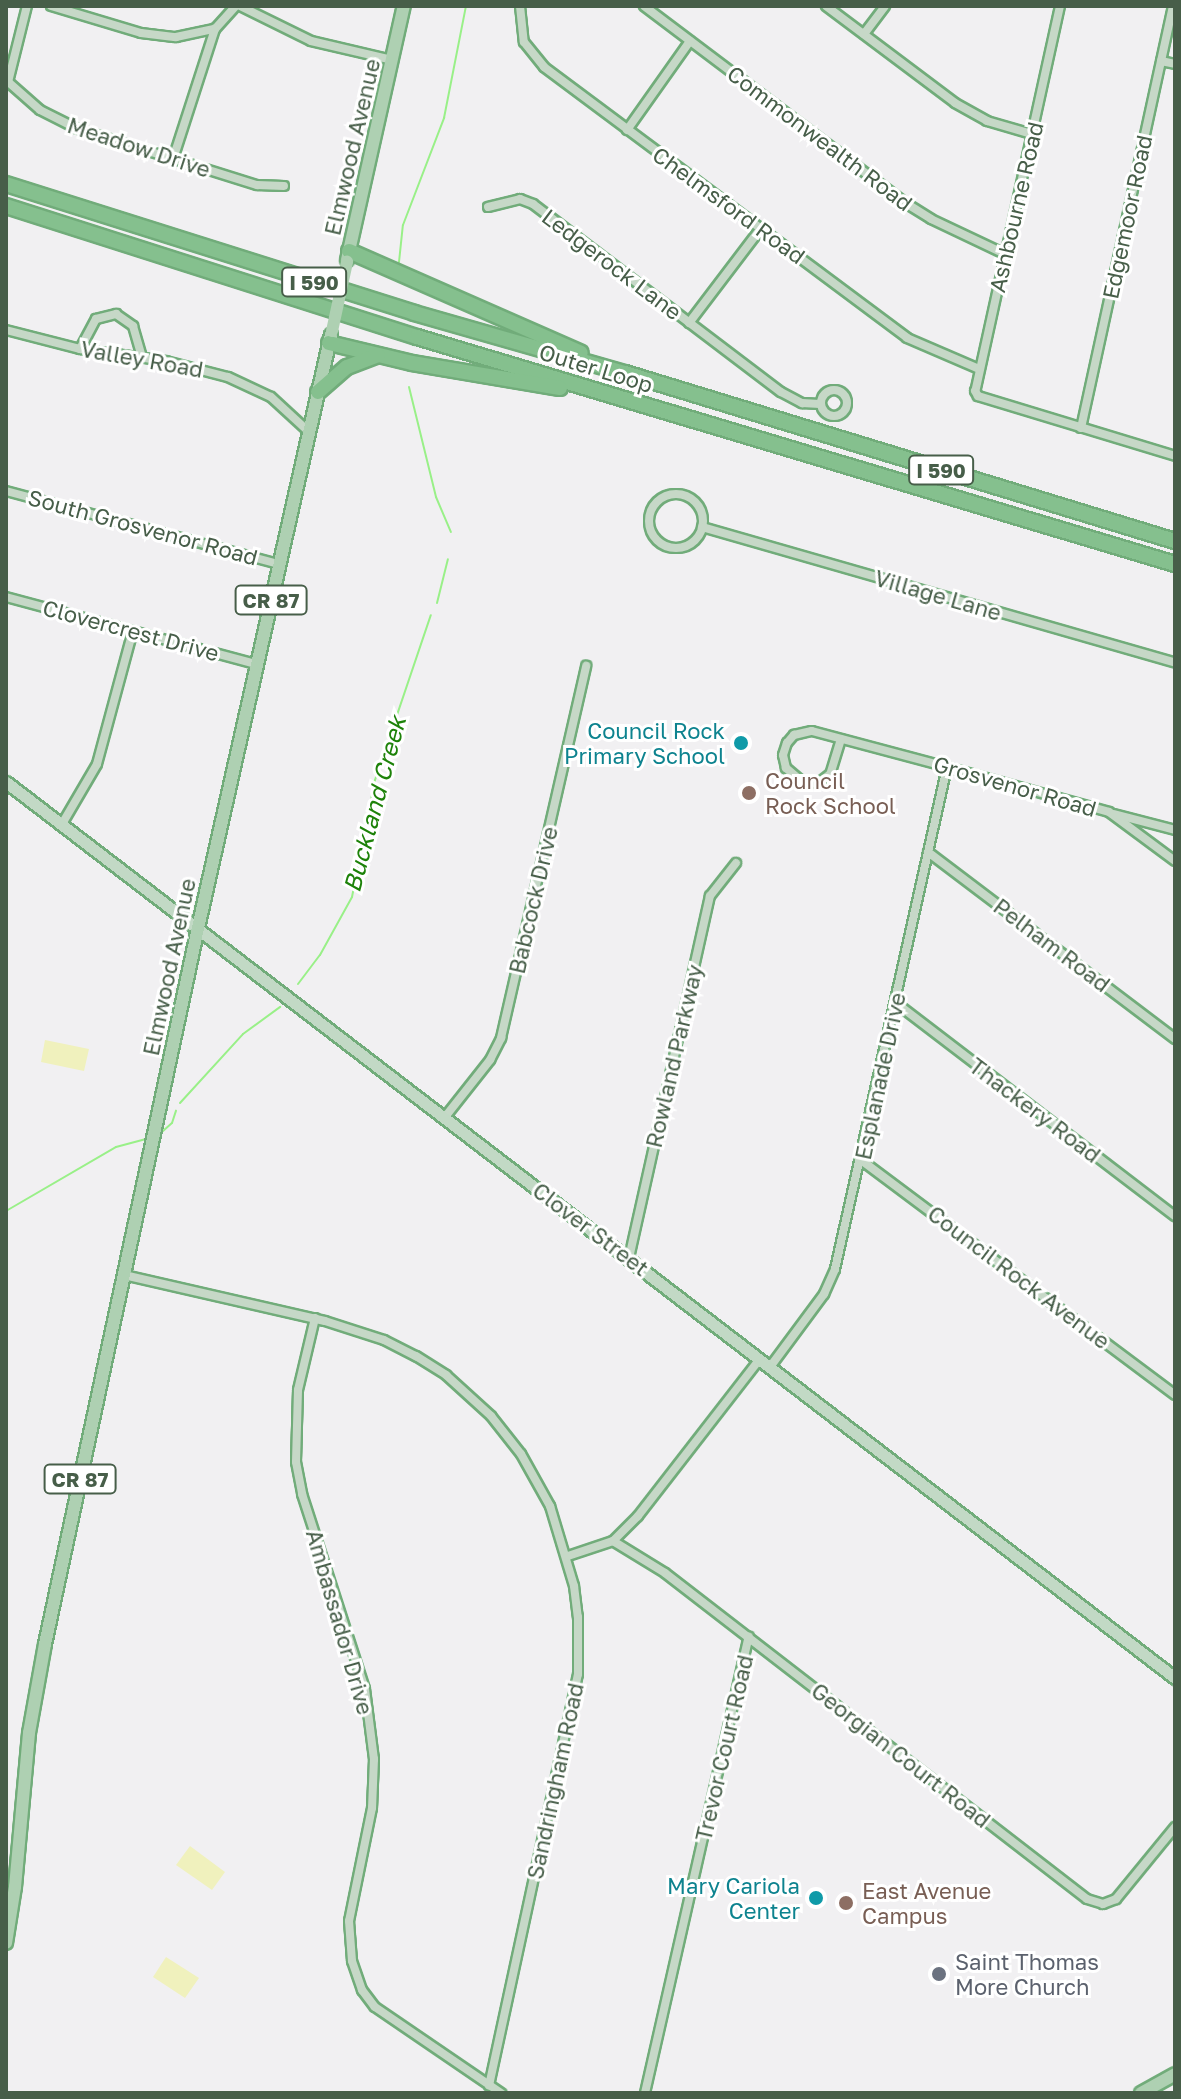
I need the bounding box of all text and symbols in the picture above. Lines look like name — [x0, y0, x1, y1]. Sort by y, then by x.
street label: Elmwood Avenue — [319, 56, 385, 238]
street label: Commonwealth Road — [722, 60, 918, 216]
street label: Meadow Drive — [64, 112, 214, 182]
street label: Ashbourne Road — [984, 119, 1048, 295]
street label: Edgemoor Road — [1097, 133, 1157, 301]
street label: Chelmsford Road — [648, 141, 810, 269]
street label: Ledgerock Lane — [537, 203, 687, 325]
road number: I 590 — [280, 266, 348, 298]
street label: Valley Road — [79, 335, 205, 383]
street label: Outer Loop — [536, 338, 656, 398]
road number: I 590 — [907, 454, 975, 486]
street label: South Grosvenor Road — [25, 484, 261, 570]
street label: Village Lane — [872, 564, 1004, 626]
road number: CR 87 — [233, 584, 309, 616]
street label: Clovercrest Drive — [40, 594, 222, 666]
water label: Buckland Creek — [337, 713, 411, 895]
place label: Council Rock Primary School — [564, 717, 725, 768]
marker: Council Rock Primary School — [732, 734, 750, 752]
street label: Grosvenor Road — [931, 750, 1099, 822]
place label: Council Rock School — [765, 767, 896, 818]
marker: Council Rock School — [740, 784, 758, 802]
street label: Babcock Drive — [503, 824, 563, 976]
street label: Elmwood Avenue — [137, 876, 201, 1058]
street label: Pelham Road — [989, 893, 1115, 997]
street label: Rowland Parkway — [640, 962, 708, 1150]
street label: Esplanade Drive — [849, 990, 911, 1162]
street label: Thackery Road — [964, 1052, 1106, 1168]
street label: Clover Street — [528, 1177, 654, 1281]
street label: Council Rock Avenue — [923, 1200, 1115, 1354]
road number: CR 87 — [42, 1463, 118, 1495]
street label: Ambassador Drive — [301, 1526, 379, 1718]
street label: Trevor Court Road — [690, 1652, 758, 1844]
street label: Georgian Court Road — [806, 1677, 996, 1833]
street label: Sandringham Road — [521, 1680, 589, 1882]
place label: Mary Cariola Center — [667, 1872, 800, 1924]
place label: East Avenue Campus — [862, 1877, 991, 1928]
marker: Mary Cariola Center — [807, 1889, 825, 1907]
marker: East Avenue Campus — [837, 1894, 855, 1912]
place label: Saint Thomas More Church — [955, 1948, 1099, 2000]
marker: Saint Thomas More Church — [930, 1965, 948, 1983]

